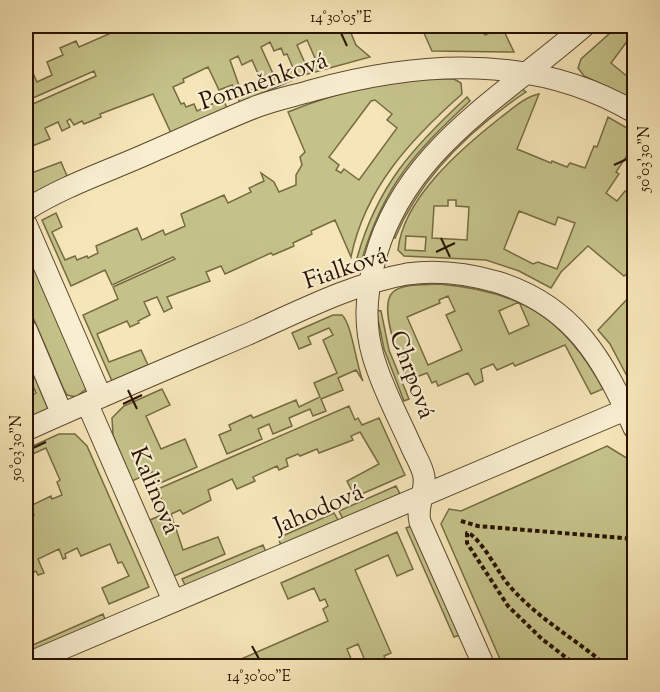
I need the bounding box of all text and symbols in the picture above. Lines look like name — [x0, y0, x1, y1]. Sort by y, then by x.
text: 14°30'05"E — [310, 8, 372, 29]
street label: Pomněnková — [195, 44, 333, 120]
text: 50°03'30"N — [635, 126, 656, 193]
street label: Fialková — [300, 239, 392, 299]
street label: Chrpová — [379, 326, 443, 424]
text: 50°03'30"N — [7, 415, 28, 482]
street label: Kalinová — [120, 442, 188, 540]
street label: Jahodová — [267, 476, 369, 545]
text: 14°30'00"E — [227, 667, 291, 688]

